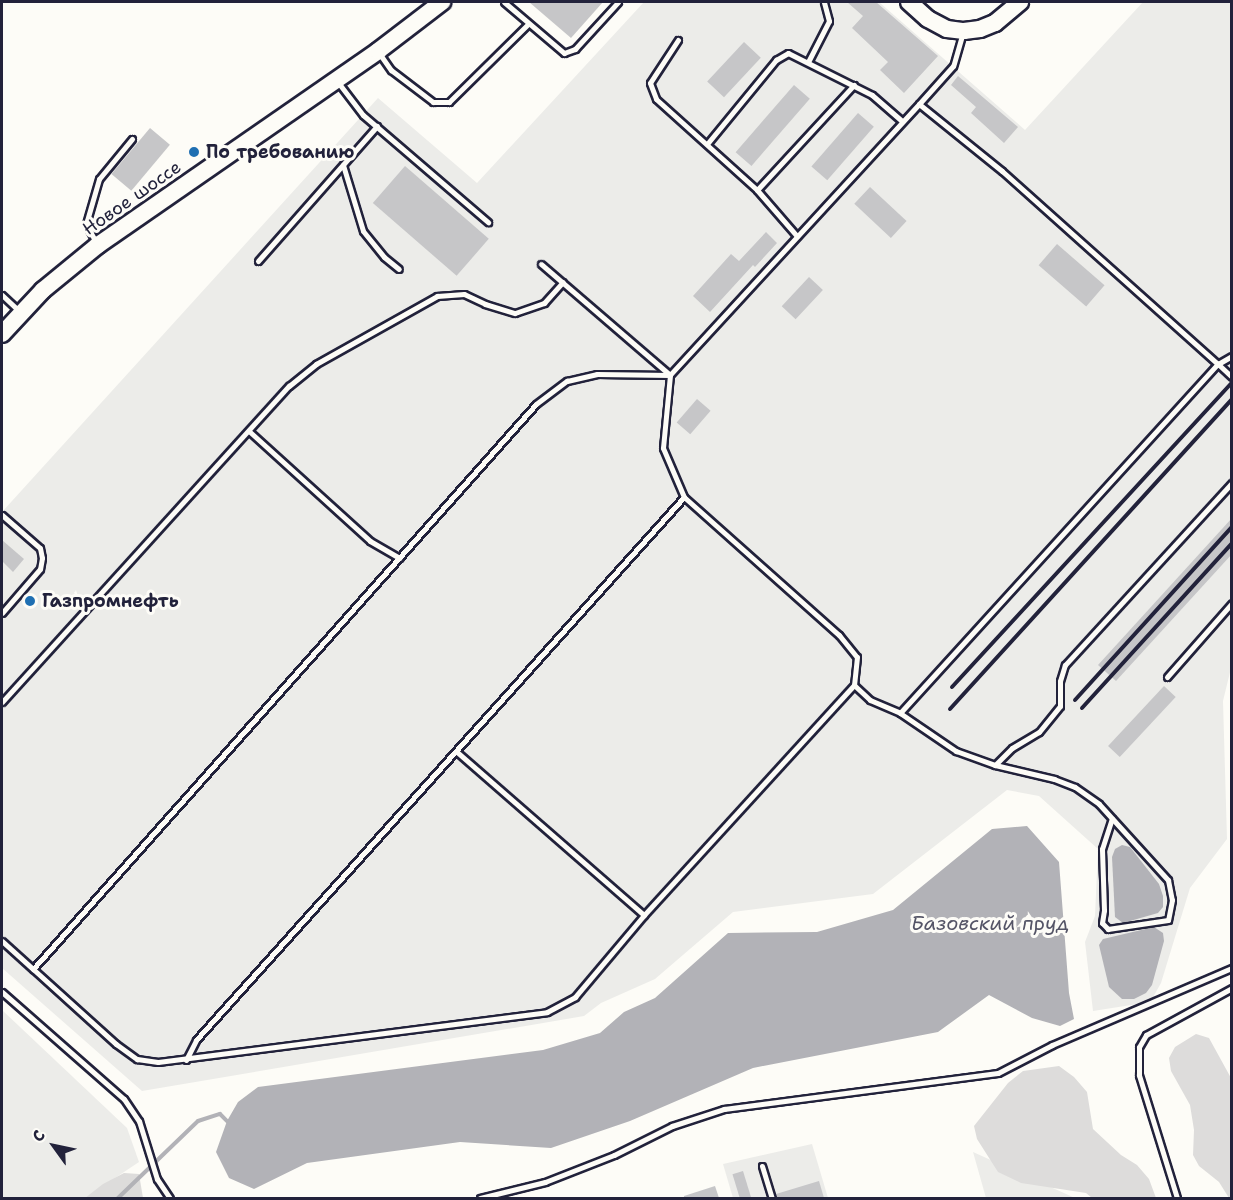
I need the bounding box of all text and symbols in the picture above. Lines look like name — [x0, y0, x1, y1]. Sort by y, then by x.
place label: По требованию — [206, 141, 354, 163]
marker: По требованию — [187, 145, 201, 159]
street label: Новое шоссе — [79, 156, 185, 240]
place label: Газпромнефть — [42, 590, 179, 612]
marker: Газпромнефть — [23, 594, 37, 608]
water label: Базовский пруд — [911, 911, 1069, 935]
north arrow — [24, 1116, 84, 1176]
text: С — [27, 1126, 50, 1146]

